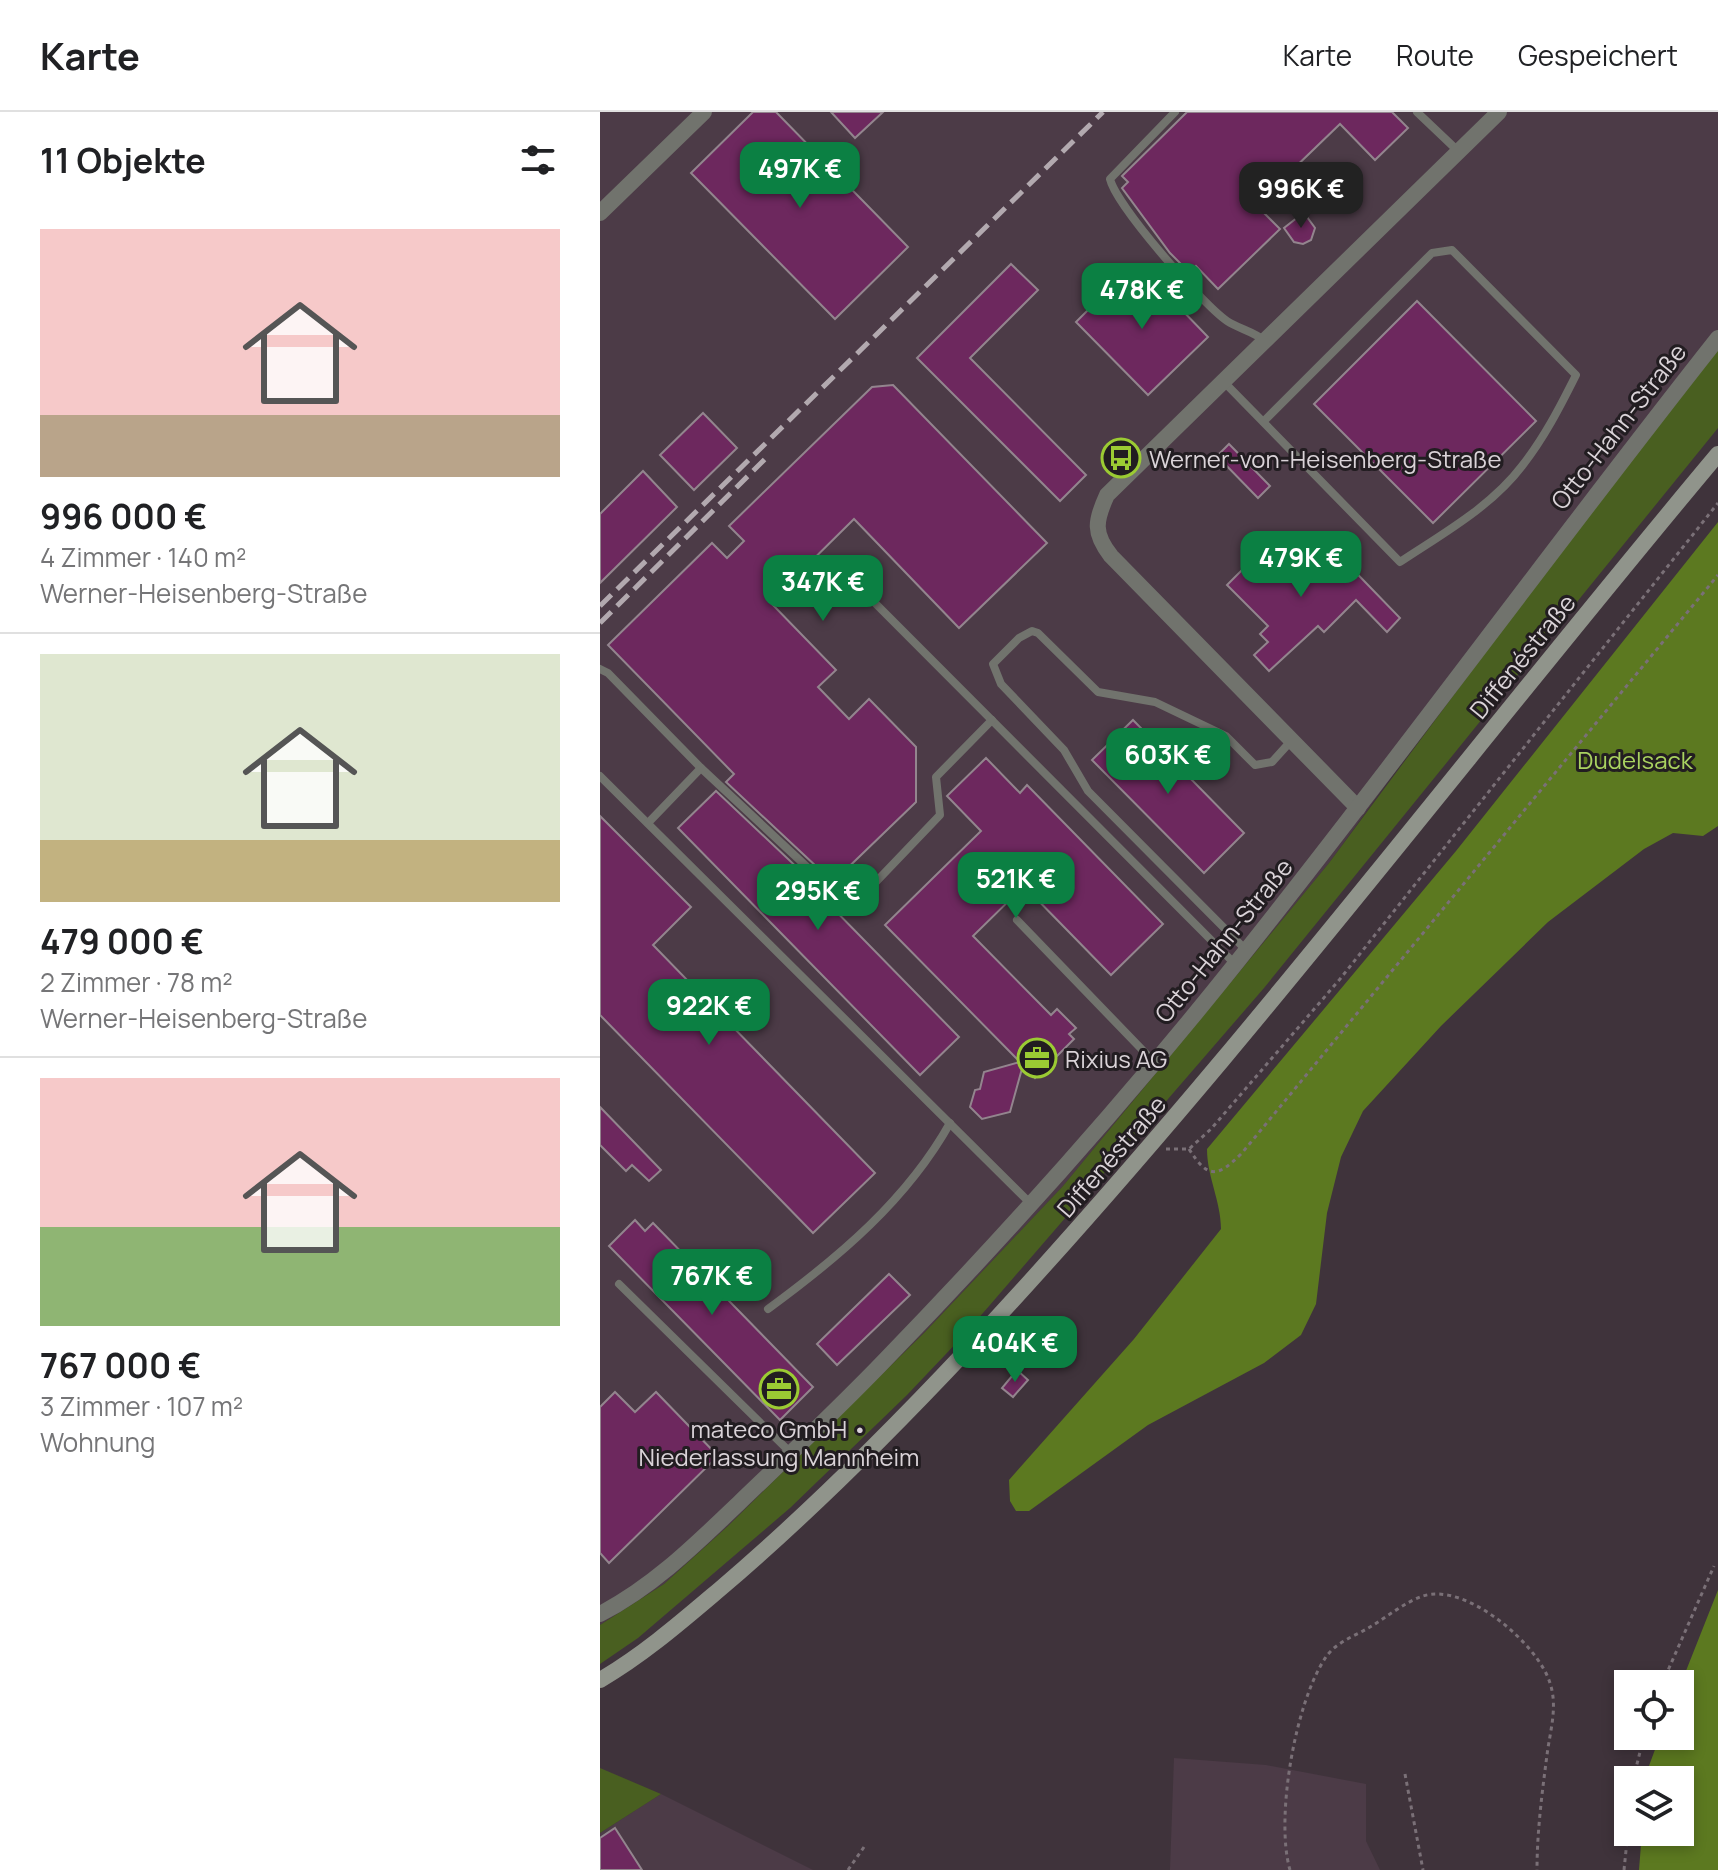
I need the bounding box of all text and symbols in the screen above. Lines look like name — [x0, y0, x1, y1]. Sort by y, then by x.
text: Karte — [40, 29, 140, 81]
text: Karte — [1283, 36, 1352, 74]
text: Route — [1396, 36, 1474, 74]
text: Gespeichert — [1518, 36, 1678, 74]
text: 11 Objekte — [40, 137, 206, 183]
icon: filters — [516, 138, 560, 182]
pin: 497K € — [735, 142, 865, 210]
text: 497K € — [758, 150, 842, 186]
pin: 996K € — [1236, 162, 1366, 230]
text: 996K € — [1257, 170, 1345, 206]
pin: 478K € — [1077, 263, 1207, 331]
text: 478K € — [1100, 271, 1184, 307]
icon: home — [228, 281, 372, 425]
street label: Otto-Hahn-Straße — [1543, 336, 1693, 516]
bus stop icon: Werner-von-Heisenberg-Straße — [1100, 437, 1142, 479]
place label: Werner-von-Heisenberg-Straße — [1149, 442, 1501, 475]
text: 996 000 € — [40, 493, 207, 539]
pin: 479K € — [1236, 531, 1366, 599]
text: 4 Zimmer · 140 m² — [40, 539, 246, 575]
text: 479K € — [1258, 539, 1344, 575]
pin: 347K € — [758, 555, 888, 623]
text: 347K € — [781, 563, 865, 599]
text: Werner-Heisenberg-Straße — [40, 575, 367, 611]
street label: Diffenéstraße — [1462, 587, 1582, 725]
icon: home — [228, 706, 372, 850]
pin: 603K € — [1103, 728, 1233, 796]
text: 603K € — [1124, 736, 1212, 772]
park label: Dudelsack — [1577, 743, 1694, 776]
street label: Otto-Hahn-Straße — [1147, 851, 1299, 1029]
pin: 521K € — [951, 852, 1081, 920]
text: 521K € — [976, 860, 1056, 896]
pin: 295K € — [753, 864, 883, 932]
text: 295K € — [775, 872, 861, 908]
text: 479 000 € — [40, 918, 204, 964]
text: 2 Zimmer · 78 m² — [40, 964, 233, 1000]
pin: 922K € — [644, 979, 774, 1047]
text: 922K € — [666, 987, 752, 1023]
text: Werner-Heisenberg-Straße — [40, 1000, 367, 1036]
office icon: Rixius AG — [1016, 1037, 1058, 1079]
place label: Rixius AG — [1065, 1042, 1167, 1075]
street label: Diffenéstraße — [1049, 1088, 1173, 1224]
icon: home — [228, 1130, 372, 1274]
pin: 767K € — [647, 1249, 777, 1317]
text: 767K € — [670, 1257, 754, 1293]
pin: 404K € — [950, 1316, 1080, 1384]
text: 404K € — [971, 1324, 1059, 1360]
text: 767 000 € — [40, 1342, 201, 1388]
office icon: mateco GmbH • Niederlassung Mannheim — [758, 1368, 800, 1410]
text: 3 Zimmer · 107 m² — [40, 1388, 243, 1424]
place label: mateco GmbH • Niederlassung Mannheim — [639, 1412, 919, 1473]
text: Wohnung — [40, 1424, 155, 1460]
map controls — [1614, 1670, 1694, 1846]
button: locate — [1614, 1670, 1694, 1750]
button: layers — [1614, 1766, 1694, 1846]

